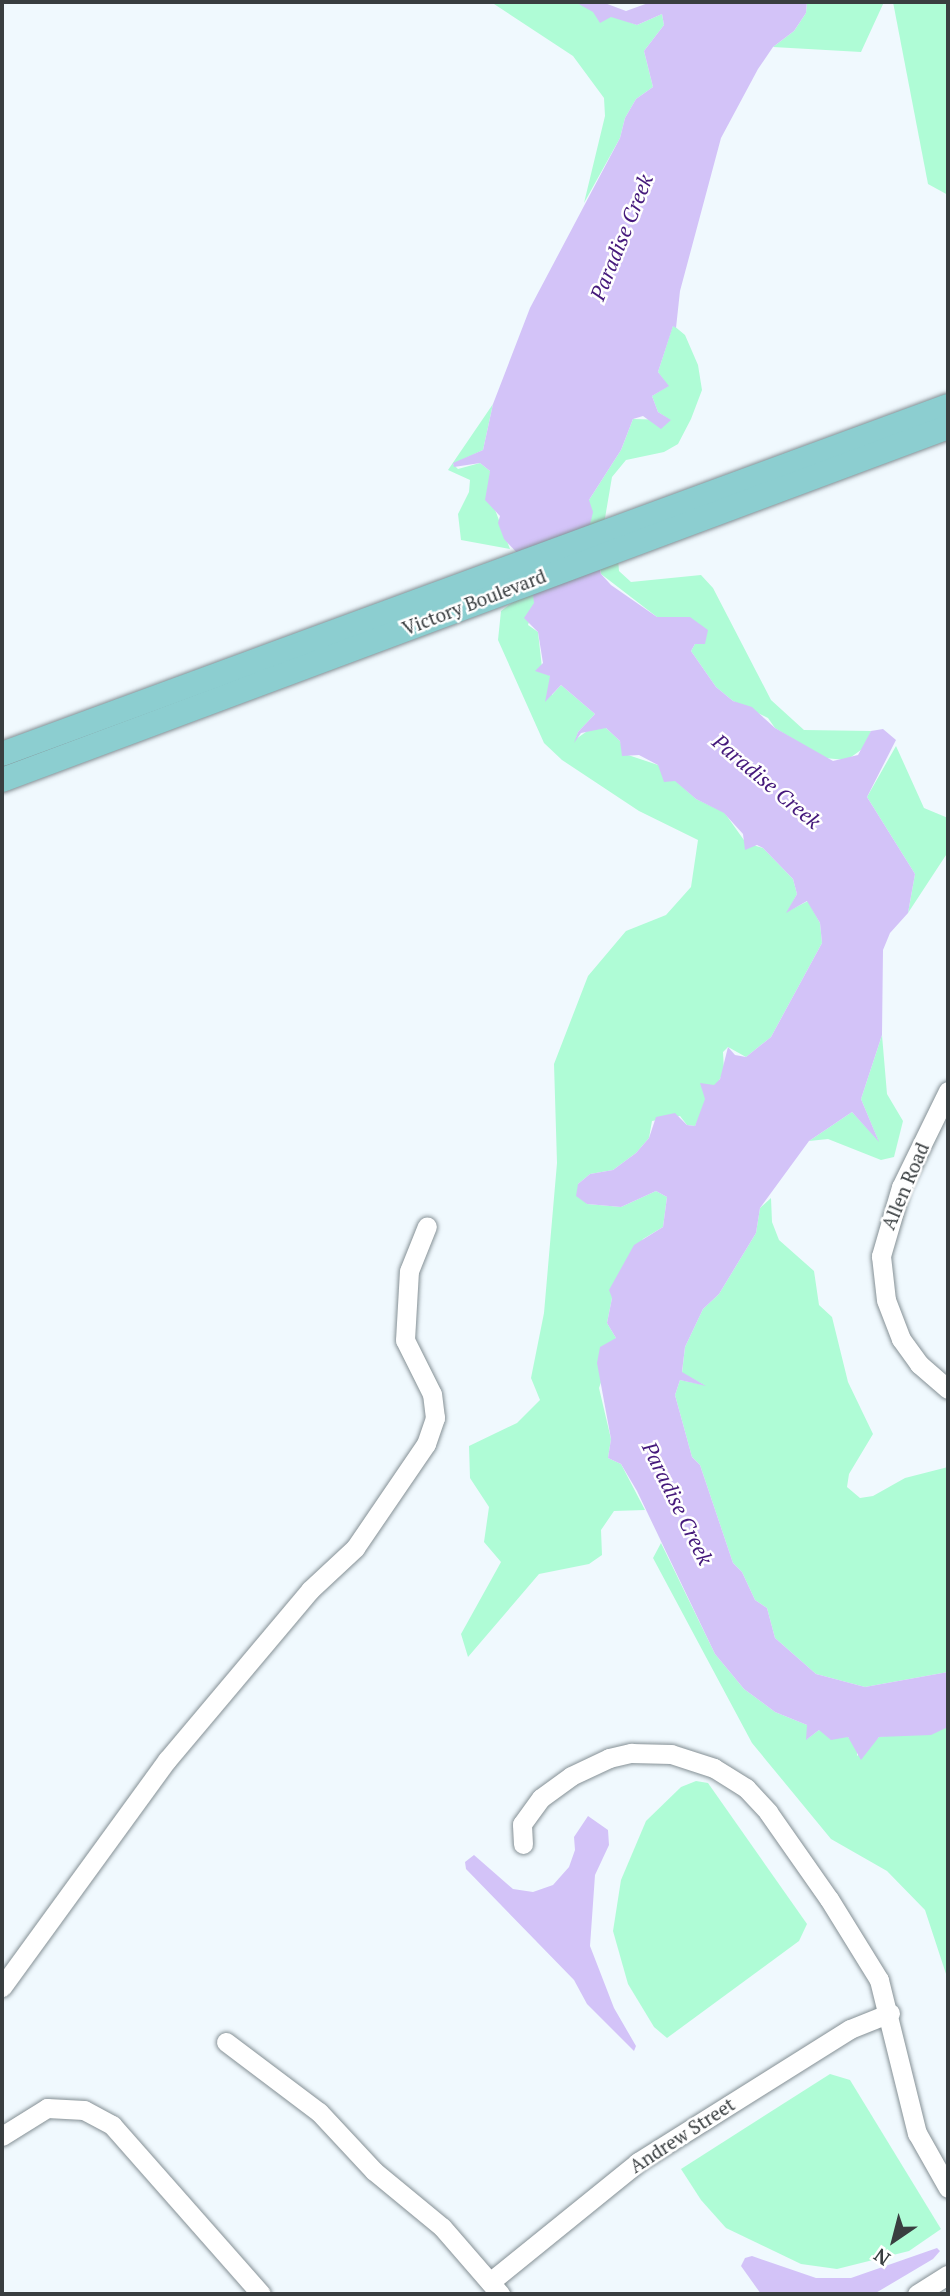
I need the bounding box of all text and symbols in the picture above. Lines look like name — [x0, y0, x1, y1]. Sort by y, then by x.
water label: Paradise Creek — [584, 170, 658, 304]
street label: Victory Boulevard — [399, 564, 549, 640]
water label: Paradise Creek — [708, 728, 826, 834]
street label: Allen Road — [876, 1139, 934, 1233]
water label: Paradise Creek — [637, 1437, 719, 1569]
street label: Andrew Street — [625, 2093, 739, 2177]
north arrow — [859, 2205, 929, 2275]
text: N — [869, 2243, 895, 2272]

